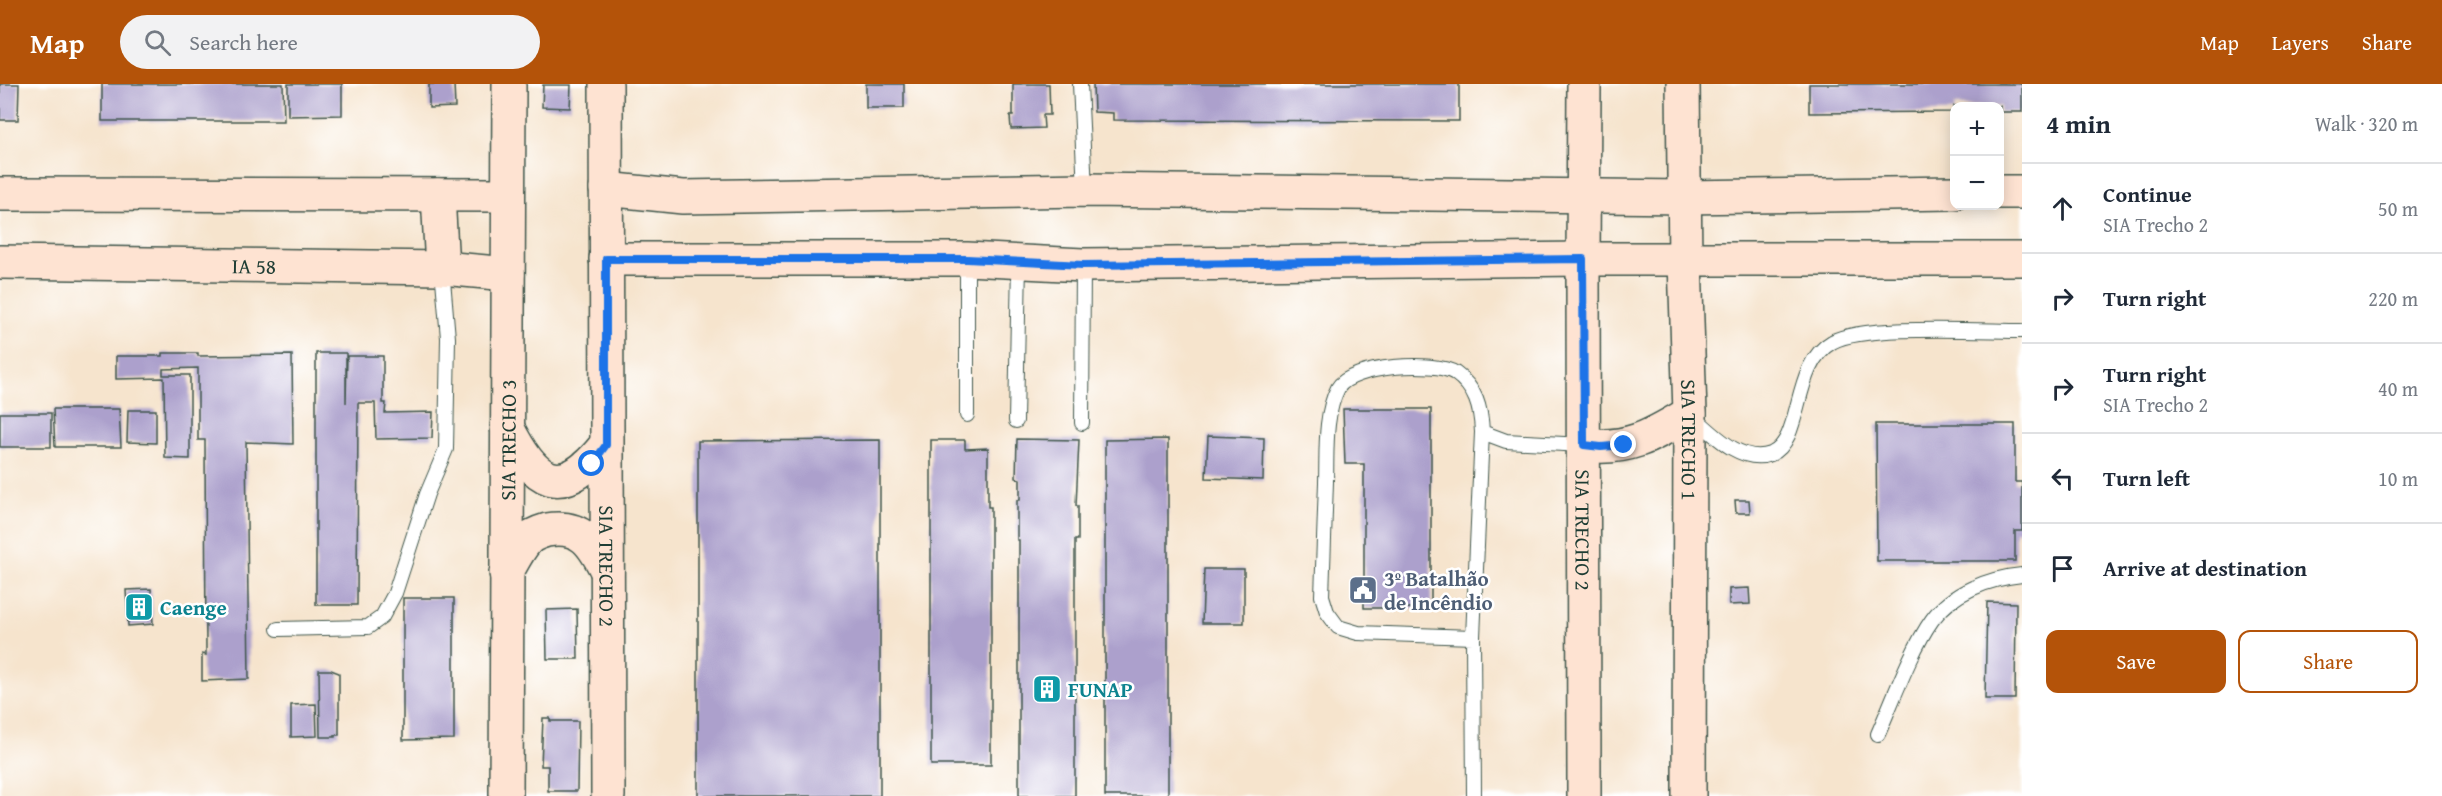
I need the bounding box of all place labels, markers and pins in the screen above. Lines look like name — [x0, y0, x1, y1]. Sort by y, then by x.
place label: 3º Batalhão de Incêndio — [1384, 563, 1493, 618]
public building icon: 3º Batalhão de Incêndio — [1347, 574, 1379, 606]
building icon: Caenge — [123, 591, 155, 623]
place label: Caenge — [160, 592, 227, 623]
building icon: FUNAP — [1031, 673, 1063, 705]
place label: FUNAP — [1068, 674, 1133, 705]

